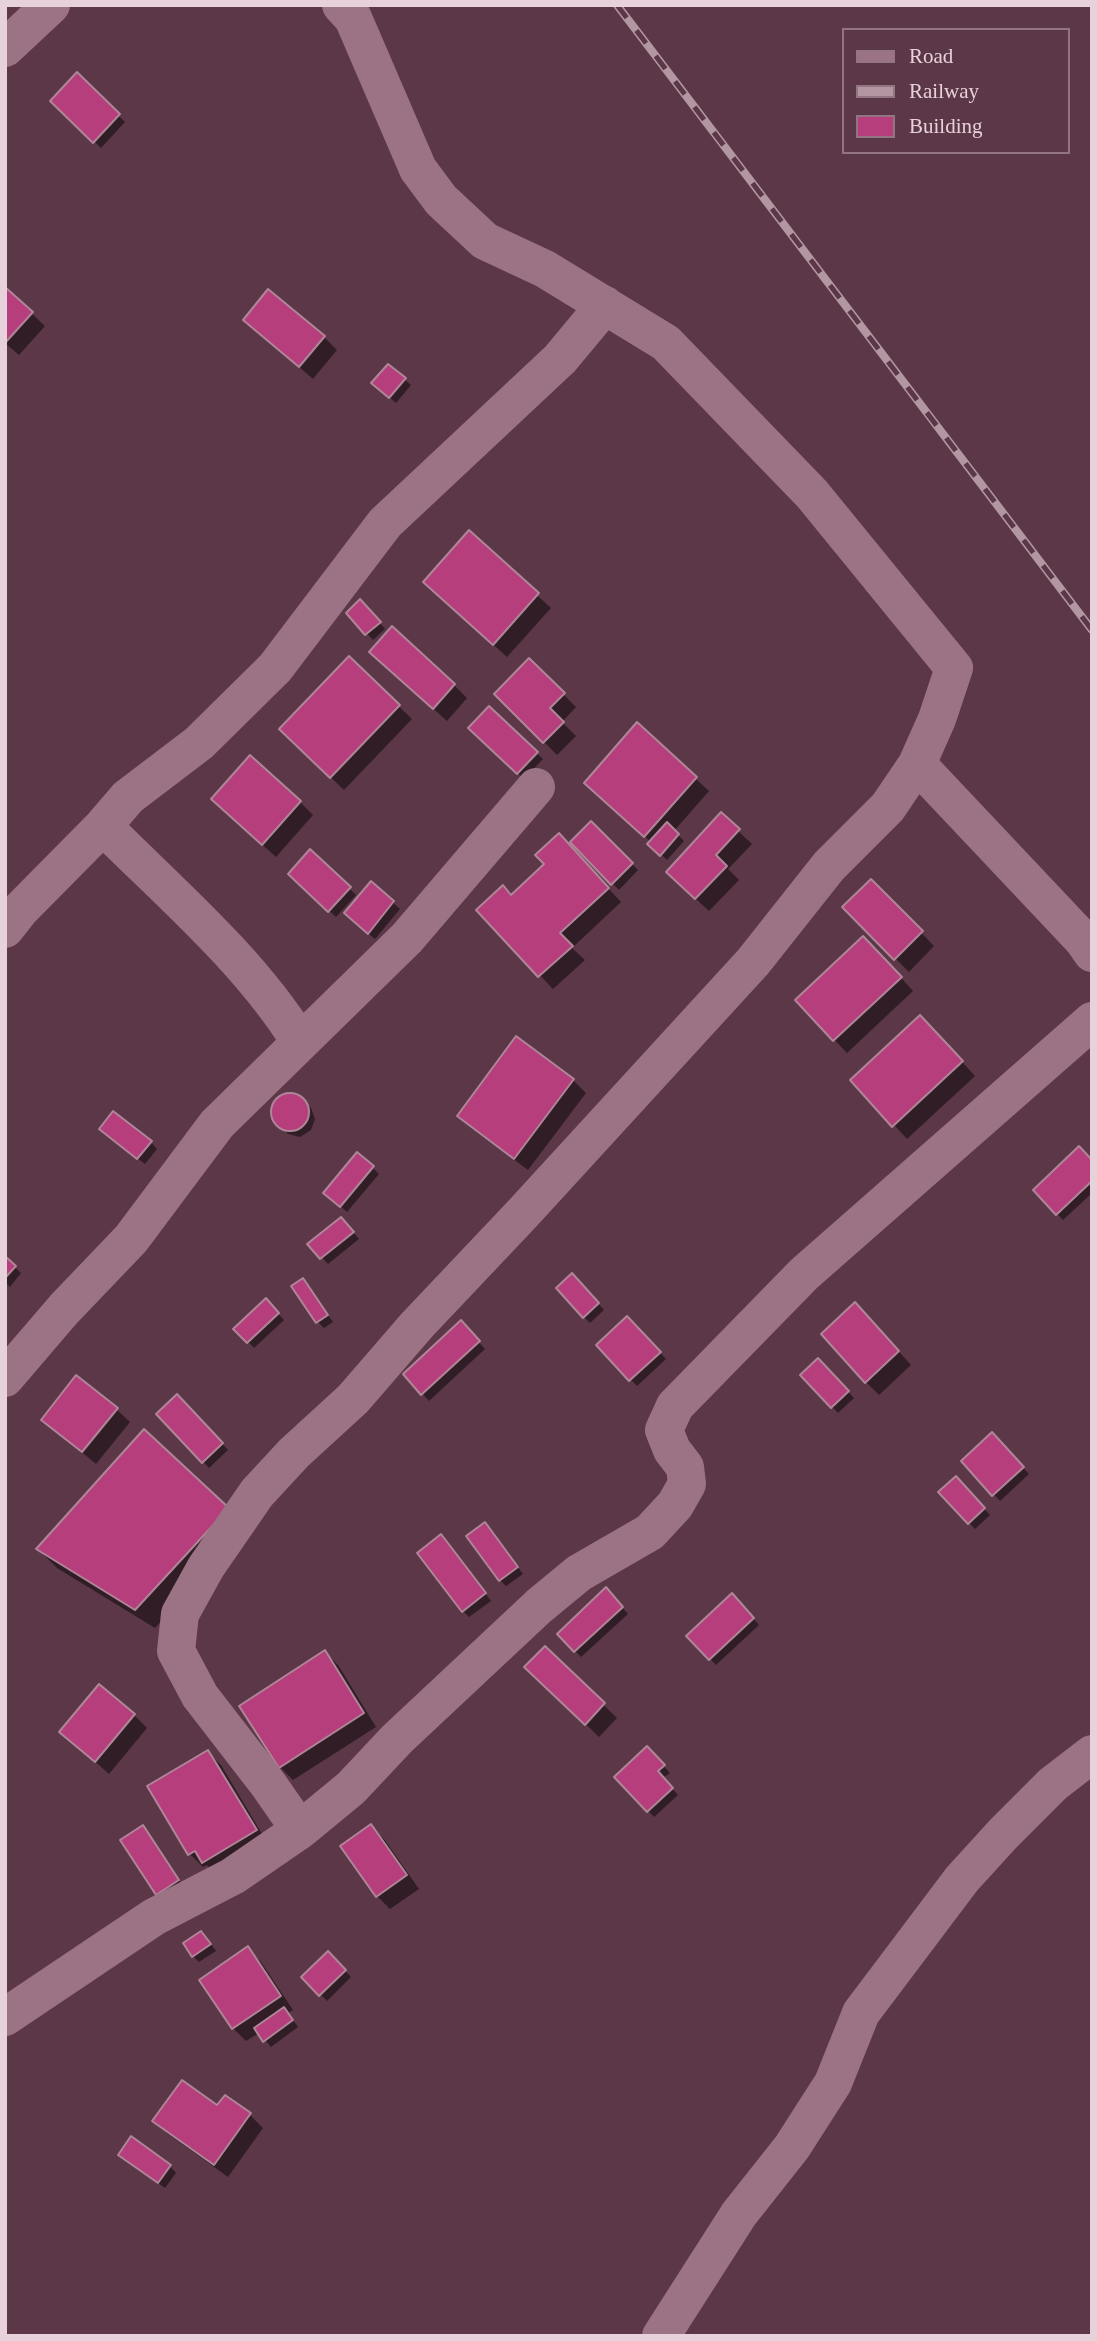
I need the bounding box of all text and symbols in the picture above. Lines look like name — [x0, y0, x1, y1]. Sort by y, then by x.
legend — [842, 28, 1069, 154]
text: Road — [909, 44, 953, 68]
text: Railway — [909, 79, 979, 103]
text: Building — [909, 114, 983, 138]

